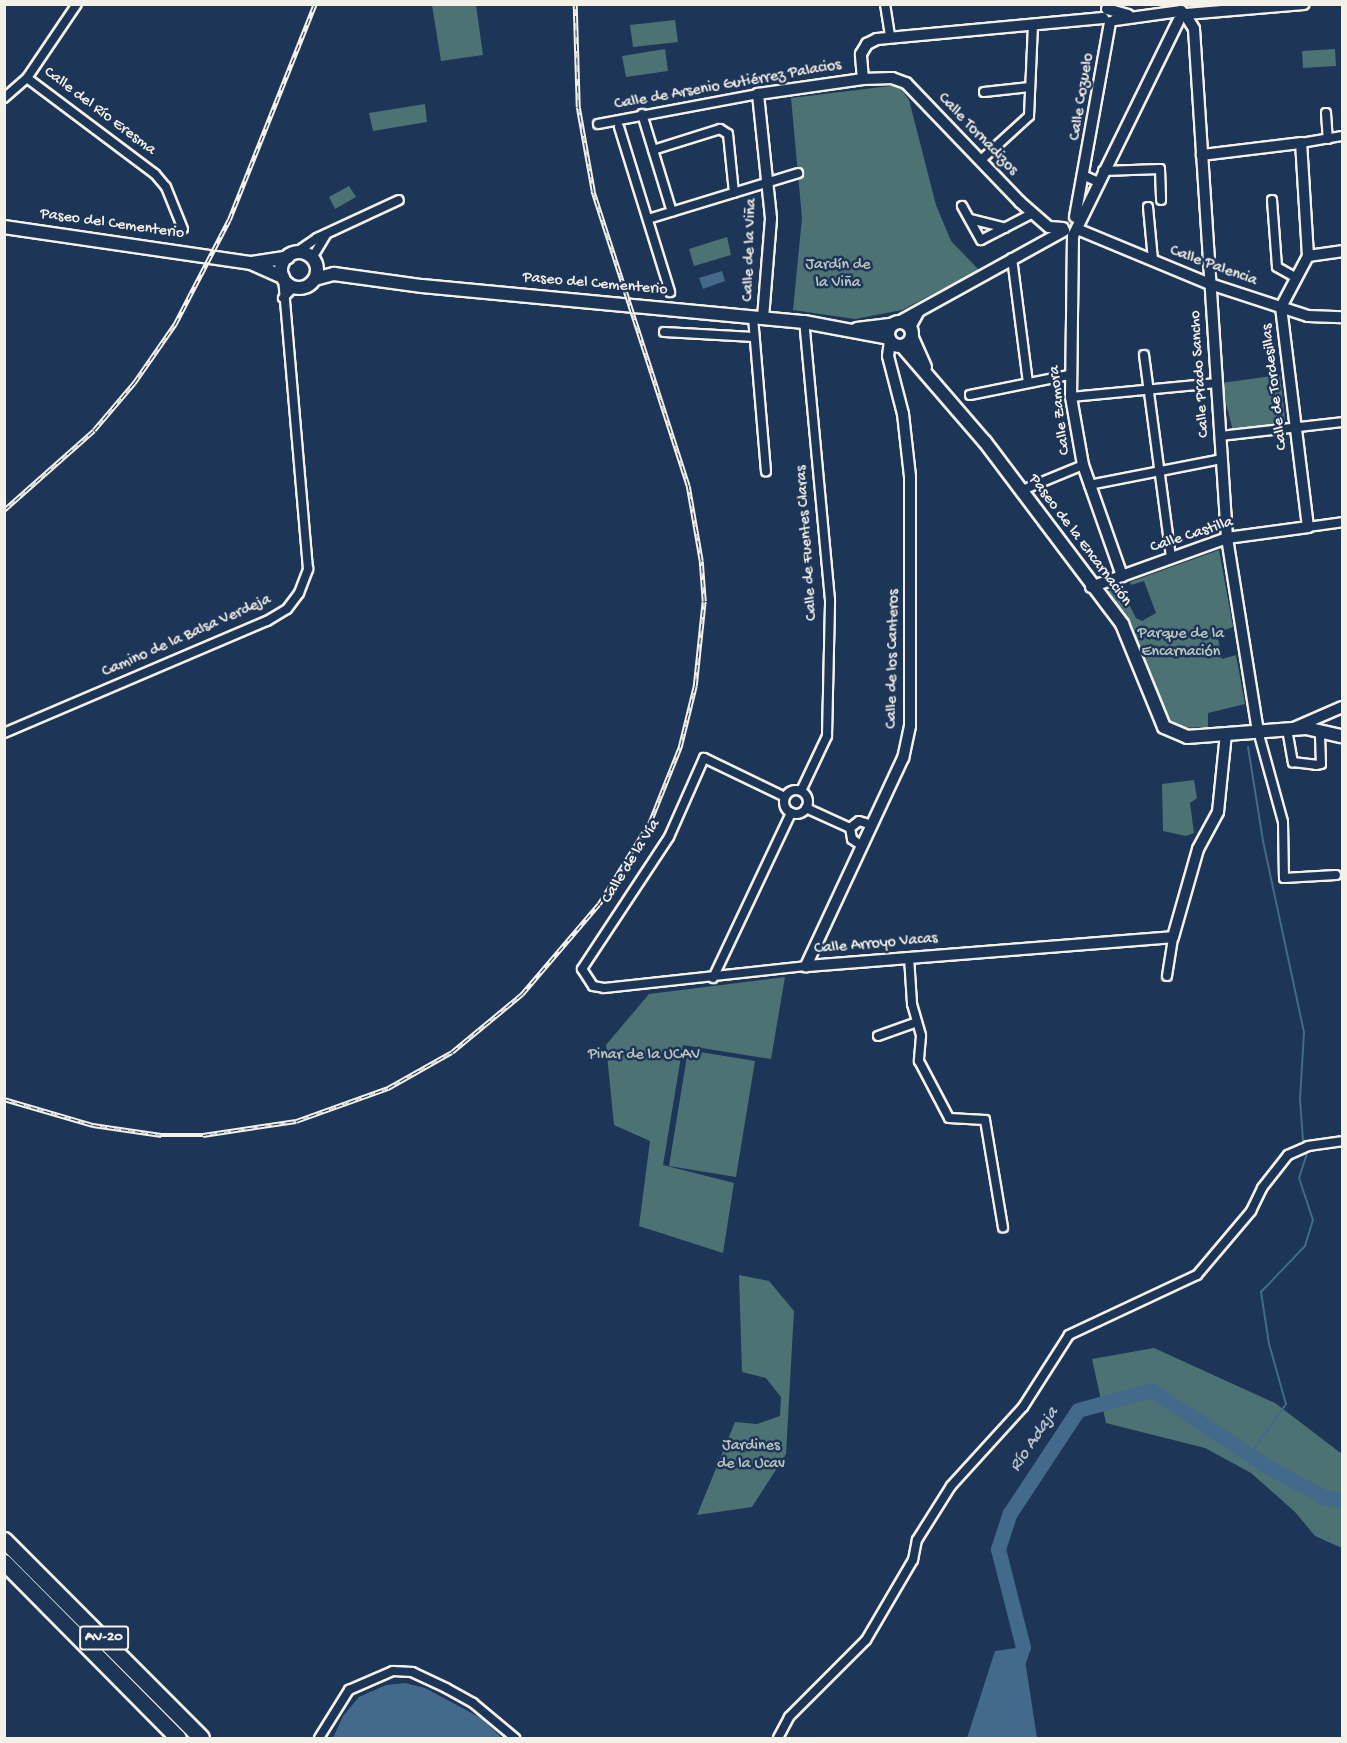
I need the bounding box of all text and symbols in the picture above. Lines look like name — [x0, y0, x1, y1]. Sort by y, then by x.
street label: Calle Cozuelo — [1067, 52, 1099, 142]
street label: Calle de Arsenio Gutiérrez Palacios — [613, 57, 843, 115]
street label: Calle del Río Eresma — [39, 64, 159, 160]
street label: Calle Tornadizos — [933, 90, 1021, 180]
street label: Calle de la Viña — [740, 198, 762, 302]
street label: Paseo del Cementerio — [39, 205, 185, 245]
street label: Calle Palencia — [1167, 242, 1259, 292]
park label: Jardín de la Viña — [806, 256, 870, 294]
street label: Paseo del Cementerio — [522, 269, 668, 301]
street label: Calle Prado Sancho — [1187, 310, 1215, 438]
street label: Calle de Tordesillas — [1259, 323, 1293, 451]
street label: Calle Zamora — [1046, 364, 1076, 456]
street label: Calle de Fuentes Claras — [793, 465, 823, 621]
street label: Paseo de la Encarnación — [1023, 471, 1135, 611]
street label: Calle Castilla — [1148, 514, 1236, 558]
street label: Calle de los Canteros — [883, 589, 905, 729]
street label: Camino de la Balsa Verdeja — [100, 591, 274, 683]
park label: Parque de la Encarnación — [1138, 625, 1224, 663]
street label: Calle de la Vía — [599, 816, 665, 908]
street label: Calle Arroyo Vacas — [814, 930, 938, 960]
park label: Pinar de la UCAV — [588, 1046, 700, 1066]
water label: Río Adaja — [1006, 1404, 1064, 1476]
park label: Jardines de la Ucav — [717, 1437, 785, 1475]
road number: AV-20 — [78, 1626, 130, 1650]

